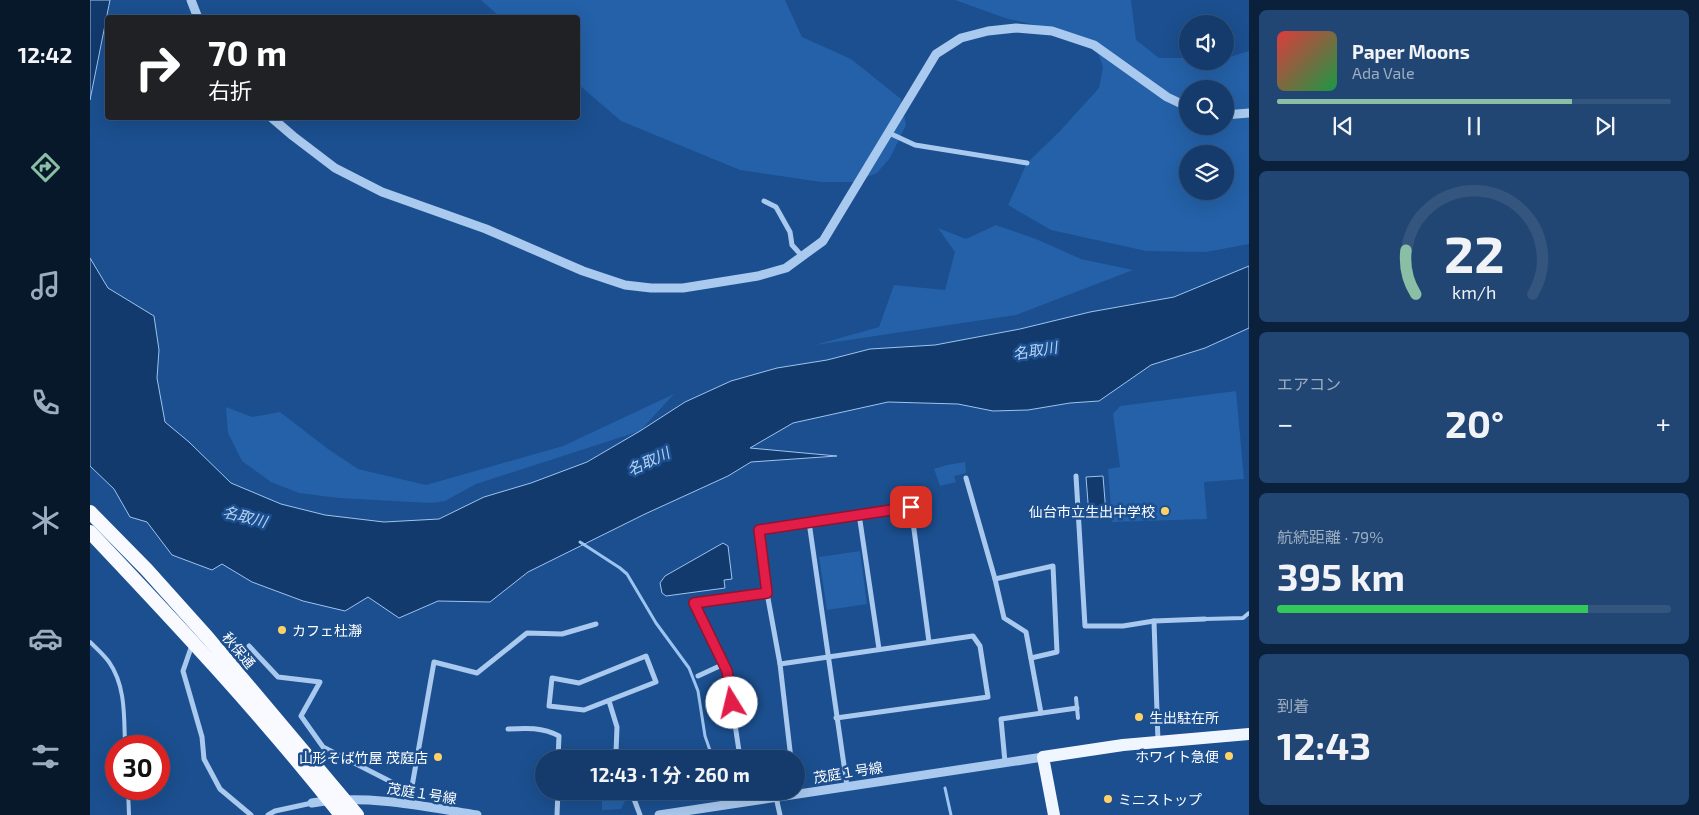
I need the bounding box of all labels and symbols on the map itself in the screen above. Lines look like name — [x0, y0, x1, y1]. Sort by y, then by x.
water label: 名取川 — [1011, 337, 1061, 362]
water label: 名取川 — [624, 442, 674, 479]
pin — [890, 486, 932, 528]
water label: 名取川 — [221, 502, 271, 531]
place label: 仙台市立生出中学校 — [1029, 503, 1155, 520]
marker: 仙台市立生出中学校 — [1159, 505, 1171, 517]
place label: カフェ杜瀞 — [292, 622, 362, 639]
marker: カフェ杜瀞 — [276, 624, 288, 636]
street label: 秋保通 — [219, 628, 259, 672]
position arrow — [705, 676, 757, 728]
place label: 生出駐在所 — [1149, 709, 1219, 726]
marker: 生出駐在所 — [1133, 711, 1145, 723]
speed limit sign: 30 — [105, 735, 170, 800]
place label: ホワイト急便 — [1135, 748, 1219, 765]
place label: 山形そば竹屋 茂庭店 — [299, 749, 428, 766]
marker: ホワイト急便 — [1223, 750, 1235, 762]
marker: 山形そば竹屋 茂庭店 — [432, 751, 444, 763]
street label: 茂庭１号線 — [812, 758, 884, 786]
street label: 茂庭１号線 — [386, 779, 458, 807]
place label: ミニストップ — [1118, 791, 1202, 808]
marker: ミニストップ — [1102, 793, 1114, 805]

